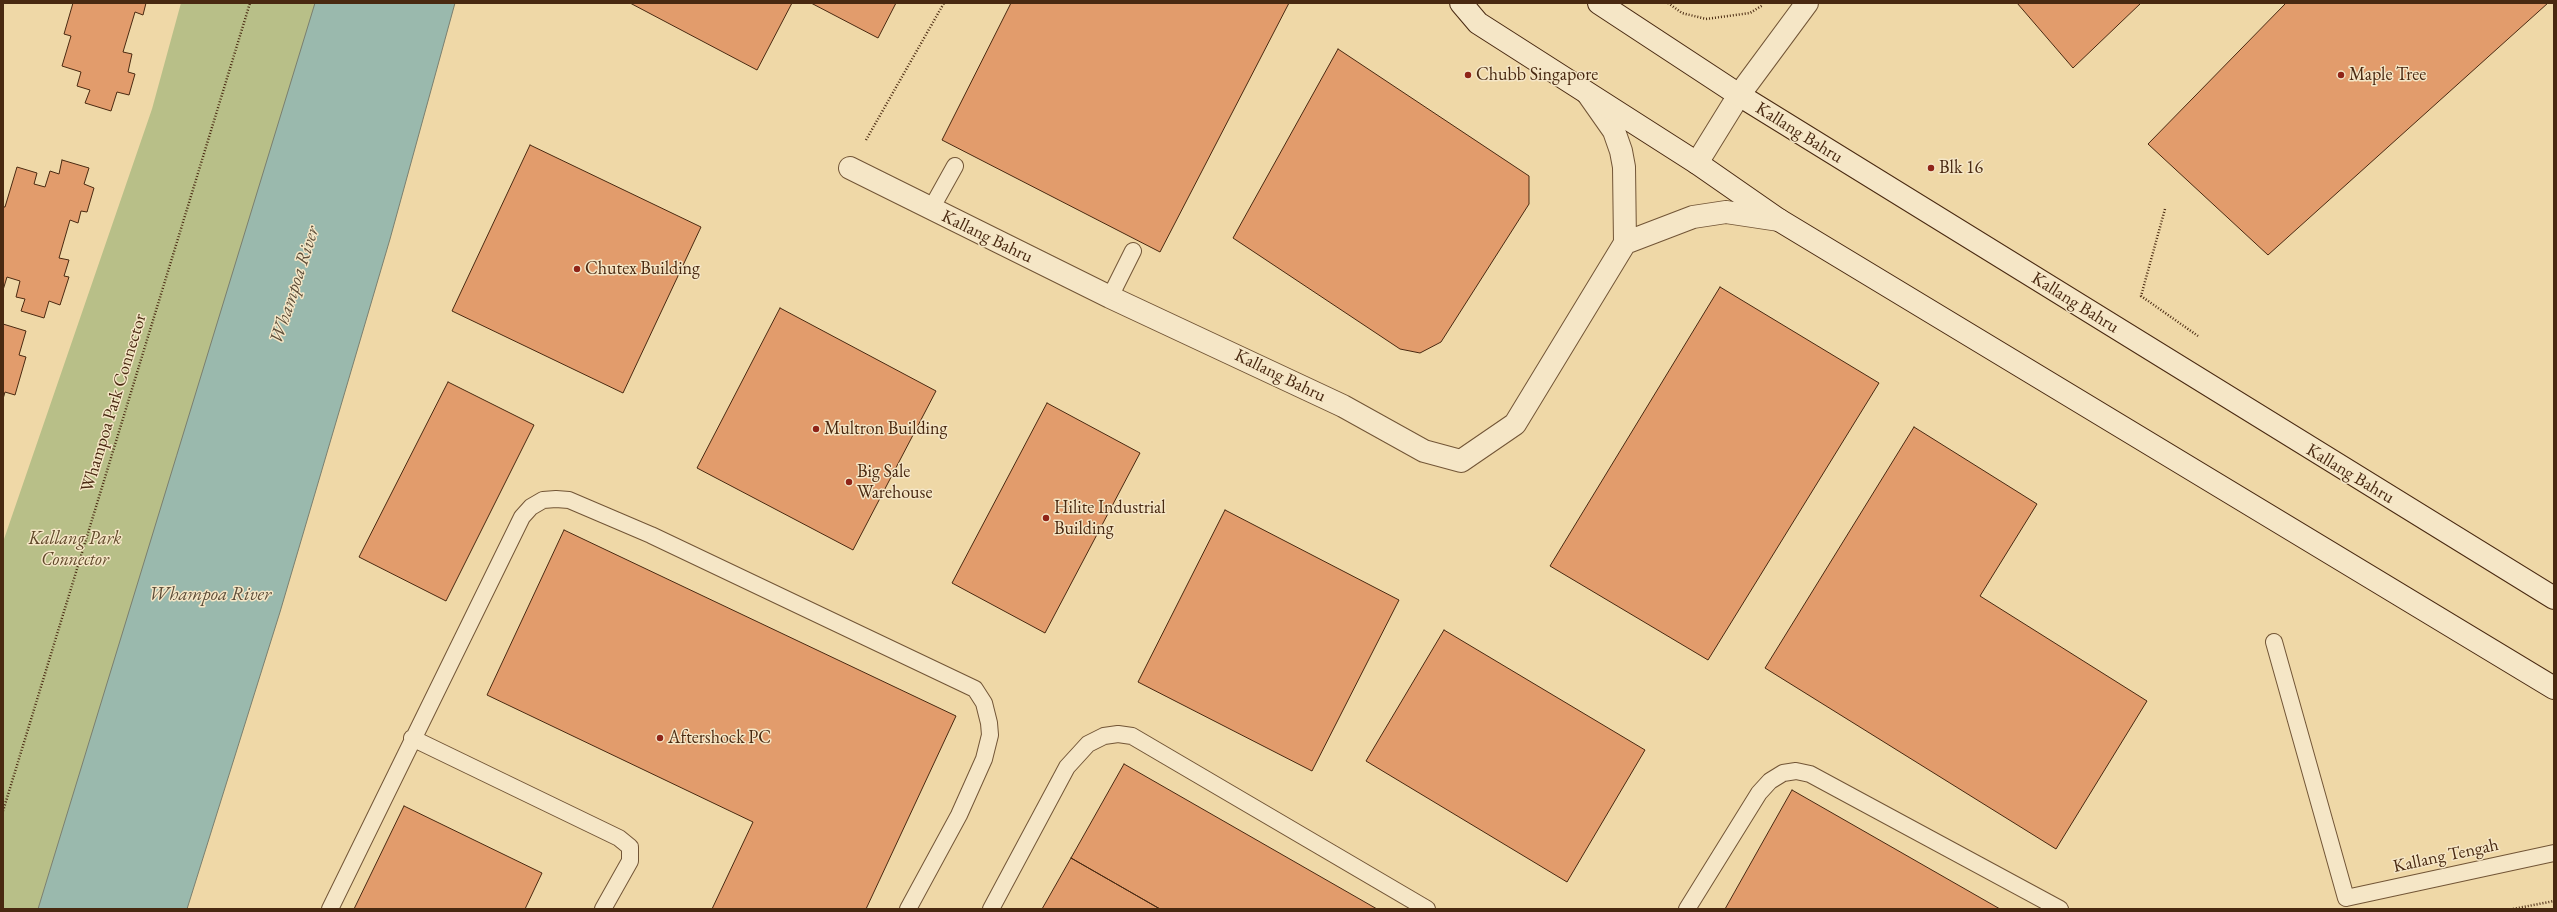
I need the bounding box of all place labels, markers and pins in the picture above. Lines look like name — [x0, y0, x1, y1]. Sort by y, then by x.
place label: Chubb Singapore — [1476, 64, 1598, 86]
place label: Maple Tree — [2349, 64, 2426, 86]
marker: Chubb Singapore — [1463, 70, 1473, 80]
marker: Maple Tree — [2336, 70, 2346, 80]
place label: Blk 16 — [1939, 157, 1983, 179]
marker: Blk 16 — [1926, 163, 1936, 173]
place label: Chutex Building — [585, 258, 700, 280]
marker: Chutex Building — [572, 264, 582, 274]
place label: Multron Building — [824, 418, 947, 440]
marker: Multron Building — [811, 424, 821, 434]
place label: Big Sale Warehouse — [857, 461, 932, 504]
marker: Big Sale Warehouse — [844, 477, 854, 487]
place label: Hilite Industrial Building — [1054, 497, 1166, 540]
marker: Hilite Industrial Building — [1041, 513, 1051, 523]
place label: Aftershock PC — [668, 727, 771, 749]
marker: Aftershock PC — [655, 733, 665, 743]

